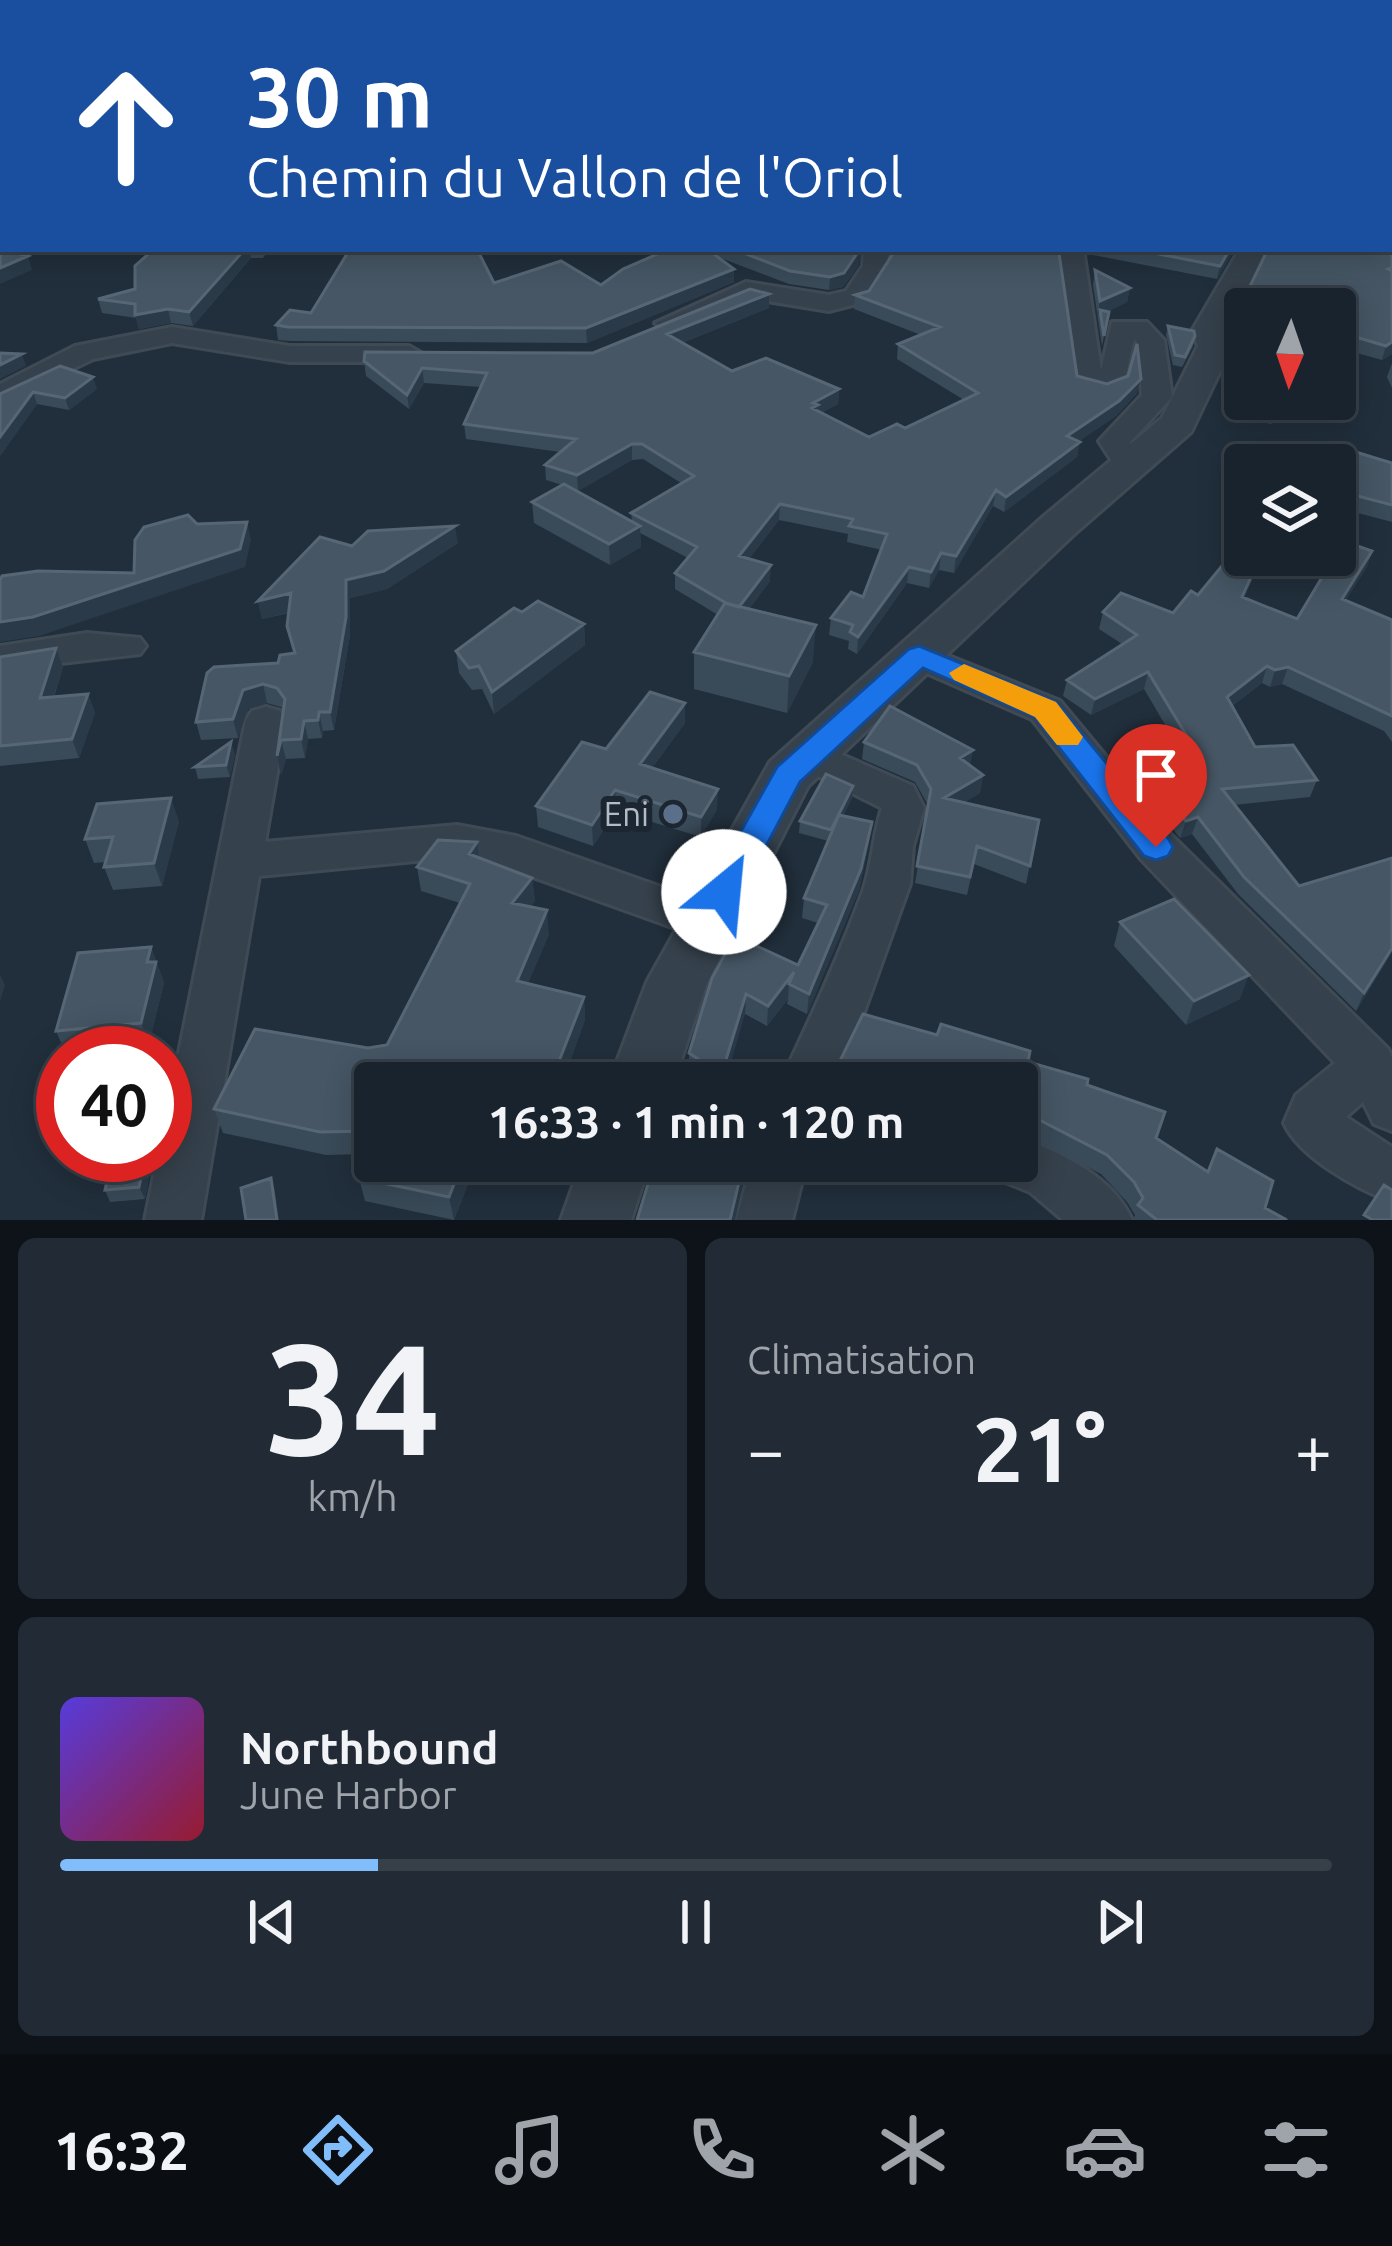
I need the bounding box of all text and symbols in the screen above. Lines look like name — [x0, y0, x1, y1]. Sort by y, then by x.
icon: ahead — [48, 48, 204, 204]
text: 30 m — [246, 49, 433, 143]
text: Chemin du Vallon de l'Oriol — [246, 147, 903, 207]
north arrow — [1224, 288, 1356, 420]
map controls — [1224, 288, 1356, 576]
button: layers — [1224, 444, 1356, 576]
pin — [1105, 724, 1207, 847]
icon: arrive — [1123, 742, 1189, 808]
place label: Eni — [604, 795, 649, 832]
marker: Eni — [660, 801, 686, 827]
position arrow — [661, 829, 787, 955]
speed limit sign: 40 — [36, 1026, 192, 1182]
text: 16:33 · 1 min · 120 m — [488, 1096, 904, 1147]
text: 34 — [265, 1310, 440, 1484]
text: Climatisation — [747, 1338, 976, 1381]
text: 21° — [973, 1398, 1106, 1499]
text: − — [747, 1412, 784, 1486]
text: + — [1295, 1412, 1332, 1486]
text: km/h — [307, 1475, 398, 1518]
text: Northbound — [240, 1722, 499, 1773]
text: June Harbor — [240, 1773, 457, 1816]
icon: previous — [239, 1889, 305, 1955]
icon: pause — [663, 1889, 729, 1955]
icon: next — [1087, 1889, 1153, 1955]
icon: directions — [296, 2108, 380, 2192]
icon: music — [488, 2108, 572, 2192]
icon: phone — [680, 2108, 764, 2192]
icon: climate — [871, 2108, 955, 2192]
icon: car — [1063, 2108, 1147, 2192]
icon: filters — [1254, 2108, 1338, 2192]
text: 16:32 — [54, 2120, 189, 2180]

